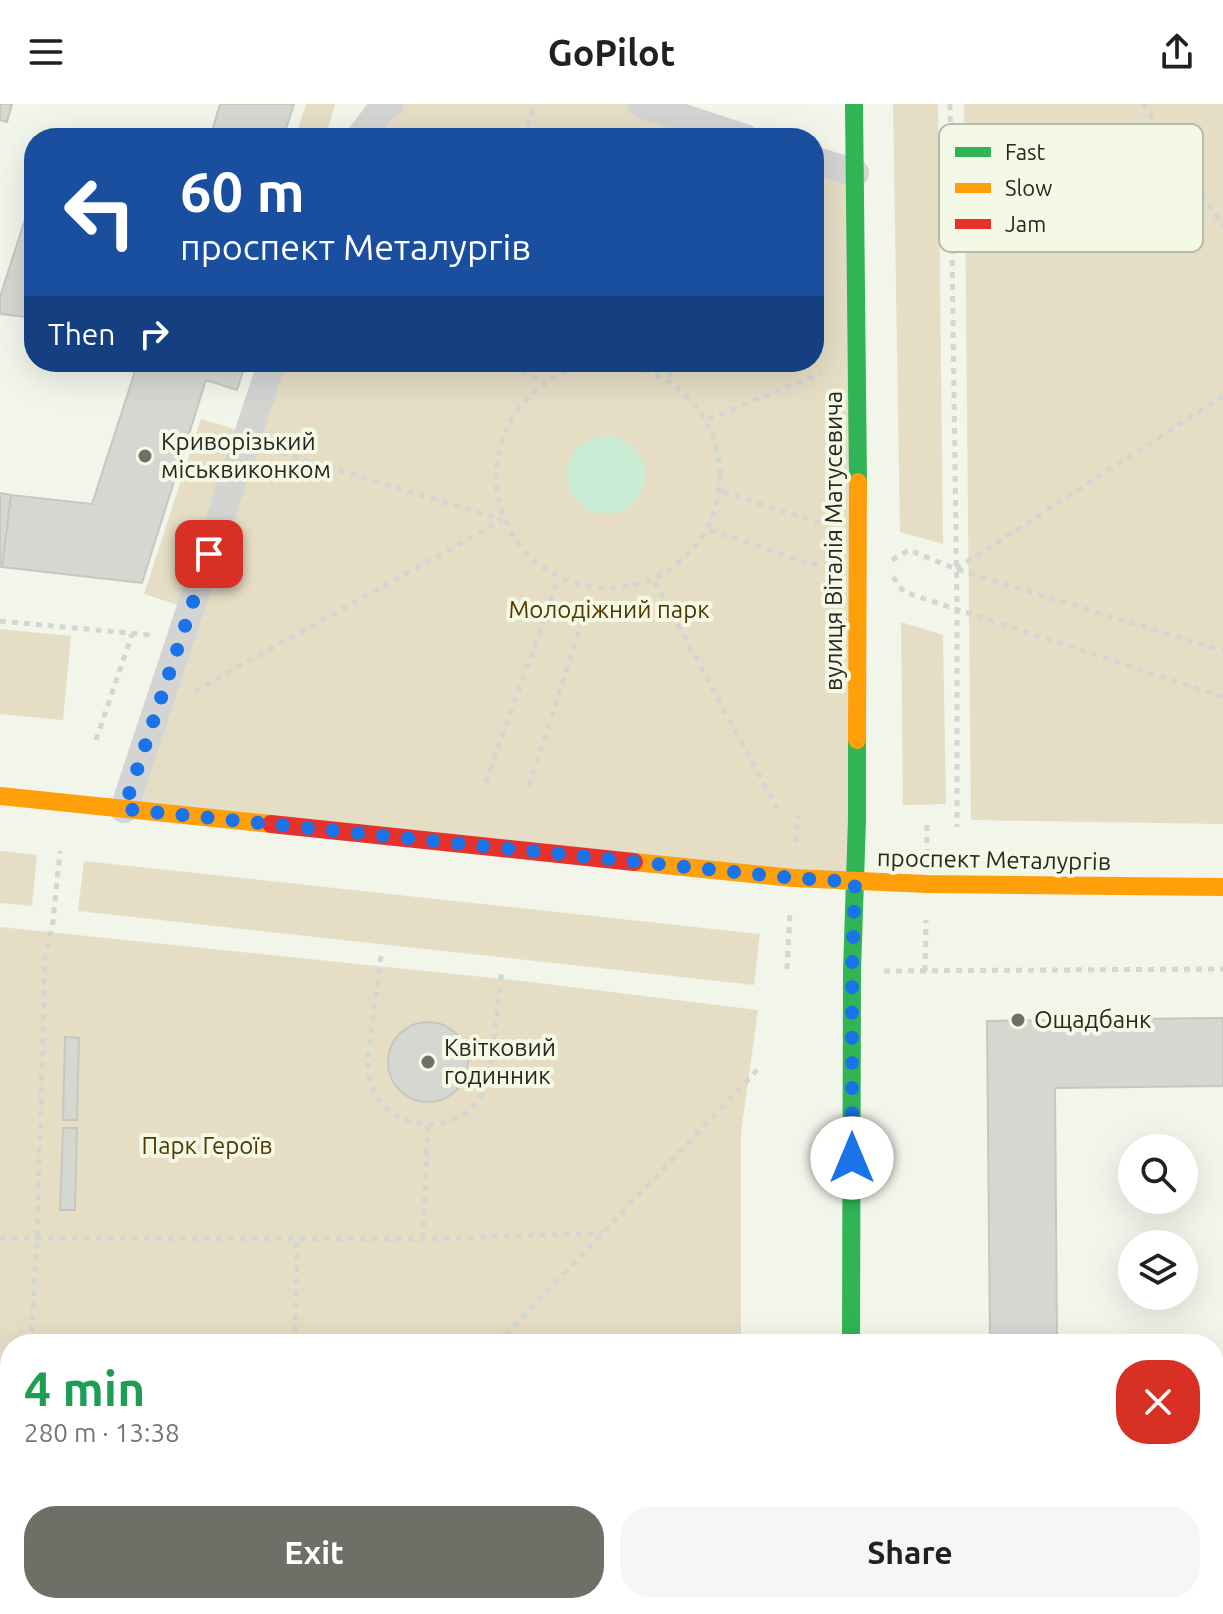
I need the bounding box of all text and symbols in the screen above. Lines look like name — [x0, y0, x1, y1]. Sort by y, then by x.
icon: menu — [24, 30, 68, 74]
icon: share — [1155, 30, 1199, 74]
text: GoPilot — [548, 32, 675, 73]
legend — [939, 124, 1203, 252]
text: Fast — [1005, 139, 1046, 164]
icon: left — [48, 160, 152, 264]
text: 60 m — [180, 160, 305, 223]
text: Slow — [1005, 175, 1052, 200]
text: Jam — [1005, 211, 1046, 236]
text: проспект Металургів — [180, 226, 531, 267]
icon: right — [132, 312, 176, 356]
text: Then — [48, 317, 116, 351]
street label: вулиця Віталія Матусевича — [820, 391, 847, 691]
place label: Криворізький міськвиконком — [161, 428, 331, 483]
marker: Криворізький міськвиконком — [136, 447, 154, 465]
pin — [175, 520, 243, 588]
icon: arrive — [187, 532, 231, 576]
park label: Молодіжний парк — [508, 596, 710, 623]
street label: проспект Металургів — [877, 844, 1111, 875]
place label: Ощадбанк — [1034, 1006, 1151, 1033]
marker: Ощадбанк — [1009, 1011, 1027, 1029]
place label: Квітковий годинник — [444, 1034, 556, 1089]
marker: Квітковий годинник — [419, 1053, 437, 1071]
position arrow — [810, 1116, 894, 1200]
park label: Парк Героїв — [142, 1132, 272, 1159]
map controls — [1118, 1134, 1198, 1310]
button: search — [1118, 1134, 1198, 1214]
button: layers — [1118, 1230, 1198, 1310]
button: close — [1116, 1360, 1200, 1444]
text: 4 min — [24, 1361, 145, 1415]
text: 280 m · 13:38 — [24, 1418, 180, 1447]
button: Exit — [24, 1506, 604, 1598]
button: Share — [620, 1506, 1200, 1598]

